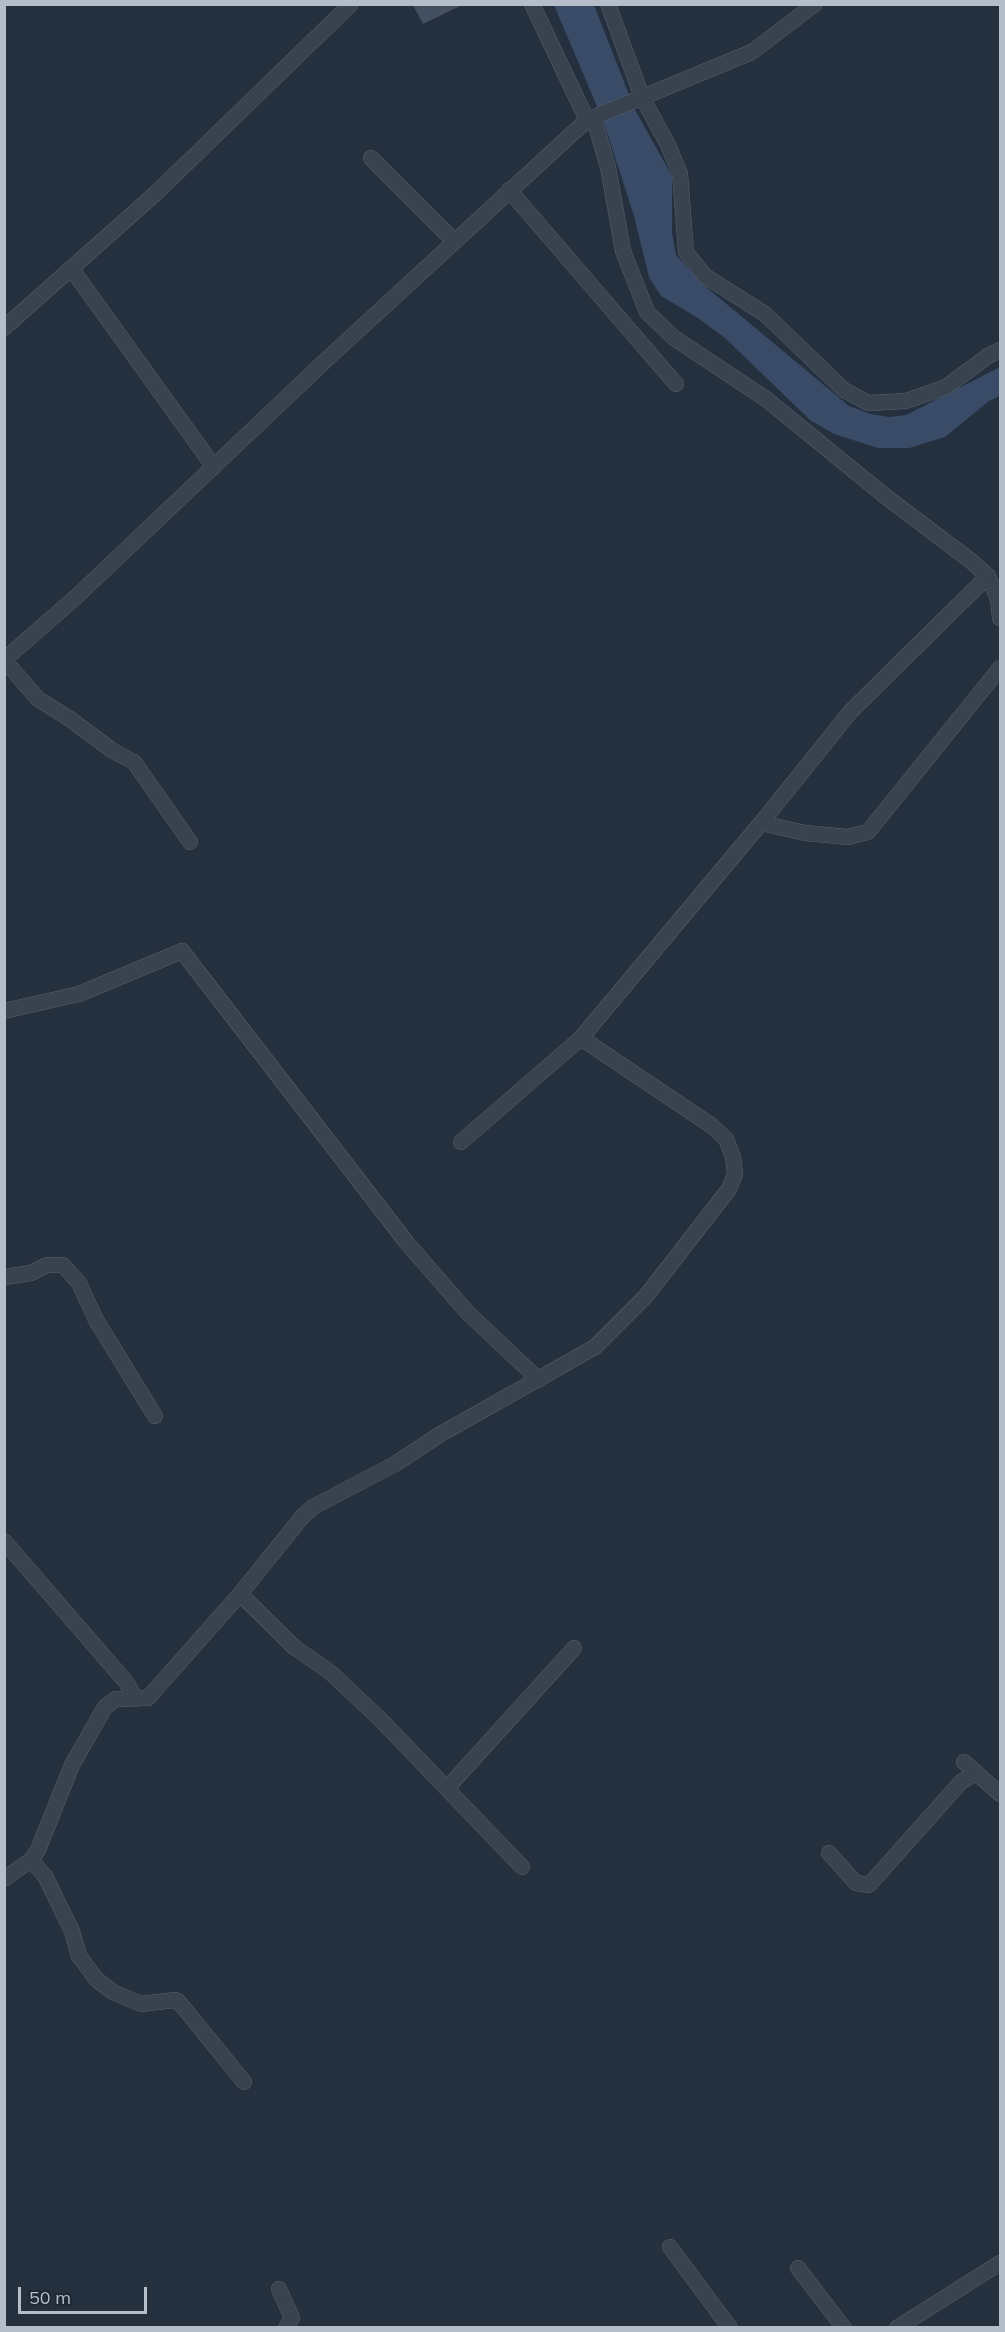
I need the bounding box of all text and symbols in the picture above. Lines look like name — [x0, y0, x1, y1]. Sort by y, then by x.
scale bar — [21, 2275, 150, 2313]
text: 50 m — [29, 2286, 71, 2309]

